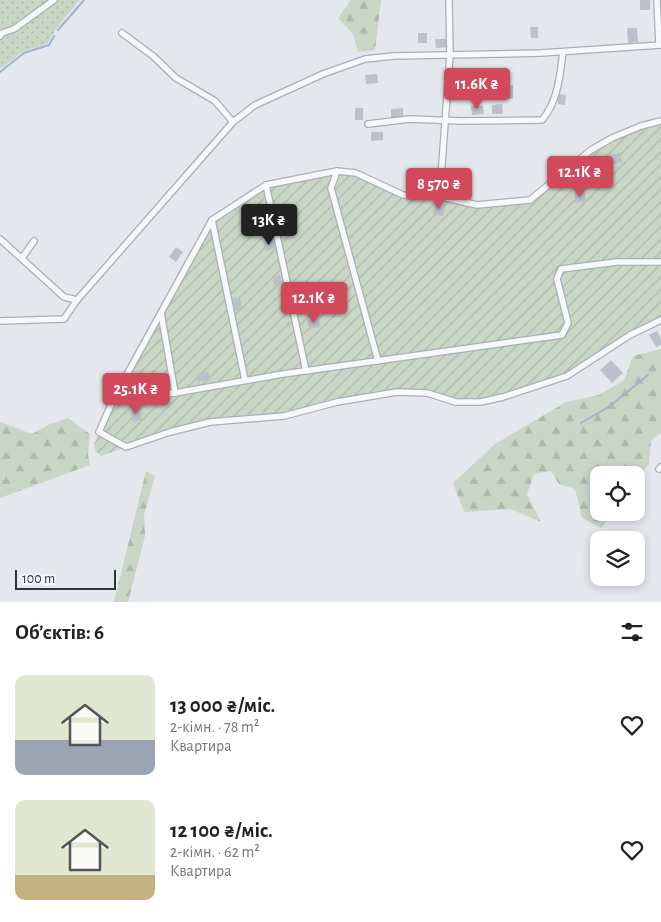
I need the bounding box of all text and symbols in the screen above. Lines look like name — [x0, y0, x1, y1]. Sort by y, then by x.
pin: 11.6K ₴ — [431, 68, 523, 110]
text: 11.6K ₴ — [455, 76, 499, 92]
pin: 12.1K ₴ — [534, 156, 626, 198]
text: 12.1K ₴ — [558, 164, 602, 180]
pin: 8 570 ₴ — [393, 168, 485, 210]
text: 8 570 ₴ — [417, 176, 461, 192]
pin: 13K ₴ — [234, 204, 304, 246]
text: 13K ₴ — [252, 212, 286, 228]
pin: 12.1K ₴ — [268, 282, 360, 324]
text: 12.1K ₴ — [292, 290, 336, 306]
pin: 25.1K ₴ — [90, 372, 182, 415]
text: 25.1K ₴ — [114, 381, 158, 397]
map controls — [590, 466, 645, 586]
button: locate — [590, 466, 645, 521]
button: layers — [590, 531, 645, 586]
scale bar — [15, 567, 116, 590]
text: 100 m — [22, 572, 55, 586]
icon: filters — [618, 618, 646, 646]
text: Об’єктів: 6 — [15, 622, 104, 643]
icon: home — [55, 695, 115, 755]
text: 13 000 ₴/міс. — [170, 695, 275, 716]
icon: heart — [618, 711, 646, 739]
text: 2-кімн. · 78 m² — [170, 719, 259, 735]
text: Квартира — [170, 738, 232, 754]
icon: home — [55, 820, 115, 880]
text: 12 100 ₴/міс. — [170, 820, 273, 841]
icon: heart — [618, 836, 646, 864]
text: 2-кімн. · 62 m² — [170, 844, 260, 860]
text: Квартира — [170, 863, 232, 879]

